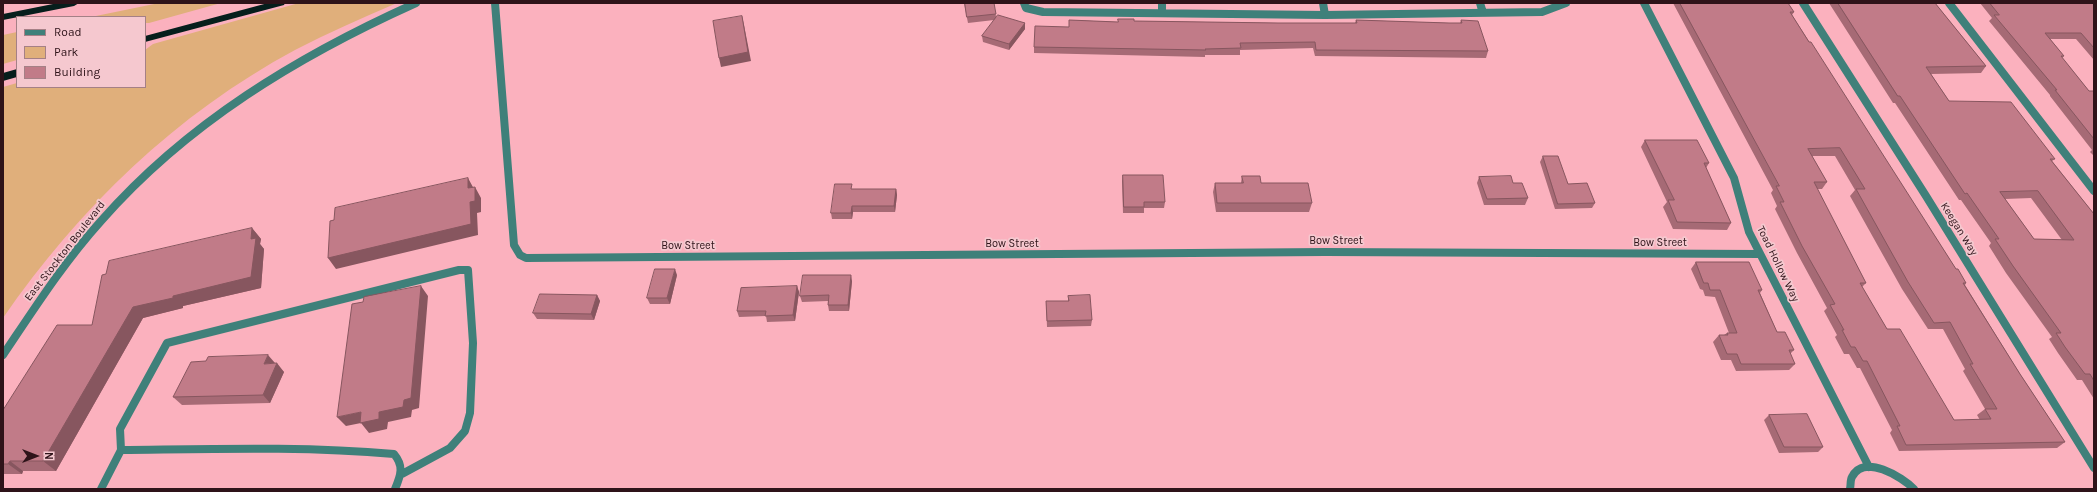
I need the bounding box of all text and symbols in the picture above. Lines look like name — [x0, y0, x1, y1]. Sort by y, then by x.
legend — [16, 16, 146, 88]
text: Road — [54, 25, 82, 39]
text: Park — [54, 45, 78, 59]
text: Building — [54, 65, 100, 79]
street label: East Stockton Boulevard — [22, 198, 108, 304]
street label: Keegan Way — [1937, 200, 1981, 258]
street label: Toad Hollow Way — [1754, 224, 1802, 304]
street label: Bow Street — [1309, 234, 1363, 248]
street label: Bow Street — [1633, 236, 1687, 250]
street label: Bow Street — [985, 237, 1039, 251]
street label: Bow Street — [661, 239, 715, 253]
north arrow — [16, 436, 56, 476]
text: N — [42, 452, 55, 460]

